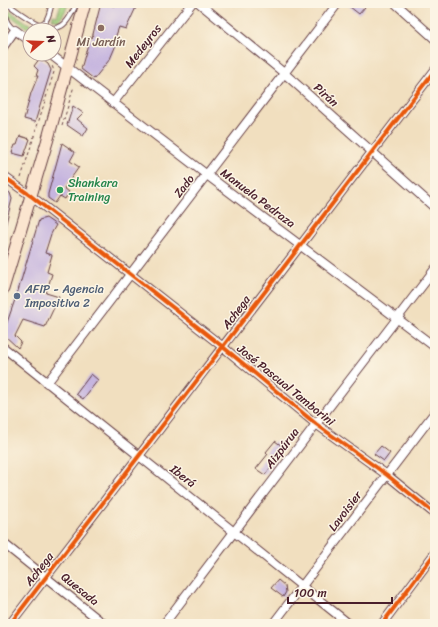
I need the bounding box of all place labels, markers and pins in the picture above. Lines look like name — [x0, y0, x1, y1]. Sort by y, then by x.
marker: Mi Jardín — [96, 23, 106, 33]
place label: Mi Jardín — [77, 31, 126, 53]
place label: Shankara Training — [68, 172, 118, 208]
marker: Shankara Training — [55, 185, 65, 195]
place label: AFIP - Agencia Impositiva 2 — [24, 278, 104, 314]
marker: AFIP - Agencia Impositiva 2 — [12, 291, 22, 301]

